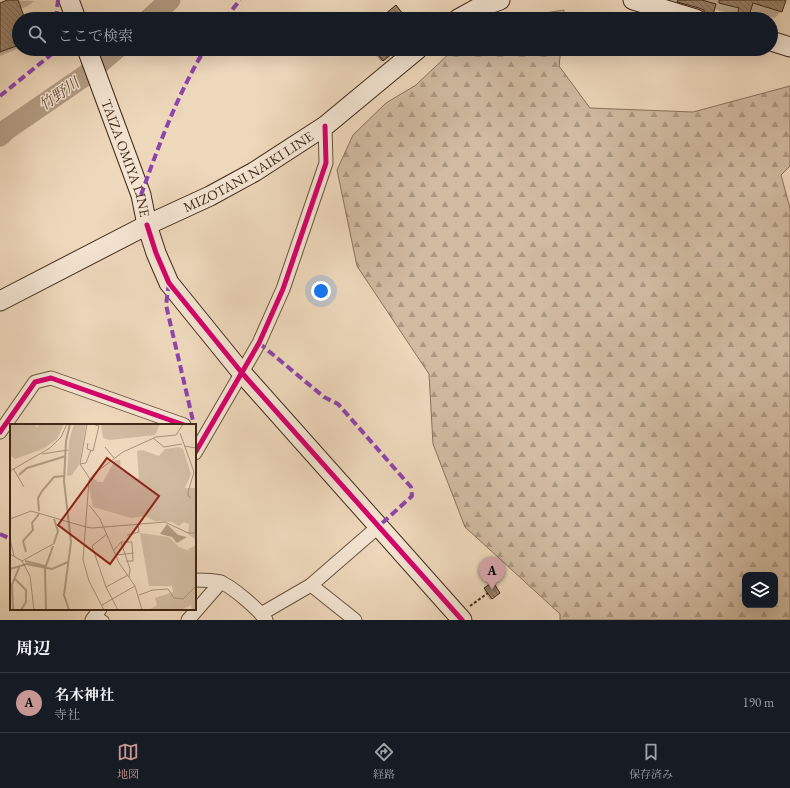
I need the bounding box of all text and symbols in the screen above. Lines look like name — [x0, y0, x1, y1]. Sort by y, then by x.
search box — [12, 12, 778, 56]
icon: search — [26, 23, 48, 45]
text: ここで検索 — [58, 26, 133, 45]
water label: 竹野川 — [35, 72, 84, 114]
street label: TAIZA OMIYA LINE — [97, 97, 154, 219]
street label: MIZOTANI NAIKI LINE — [180, 127, 317, 216]
your location — [311, 281, 331, 301]
inset map — [10, 424, 196, 610]
pin: A — [479, 557, 505, 590]
map controls — [742, 572, 778, 608]
button: layers — [742, 572, 778, 608]
text: 周辺 — [16, 637, 50, 659]
text: 名木神社 — [54, 685, 114, 704]
text: A — [24, 694, 34, 711]
text: 190 m — [743, 694, 774, 711]
text: 寺社 — [54, 706, 80, 723]
tab: 地図 — [117, 741, 139, 781]
tab: 経路 — [373, 741, 395, 781]
tab: 保存済み — [629, 741, 673, 781]

